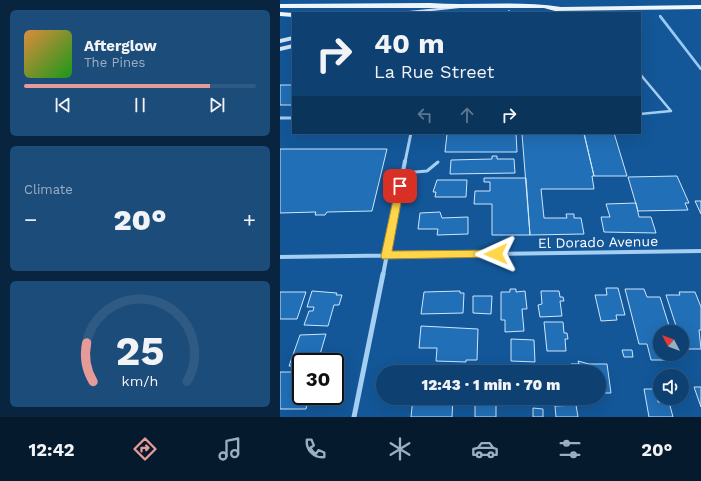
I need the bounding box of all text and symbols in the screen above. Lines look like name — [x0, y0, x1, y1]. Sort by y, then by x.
text: 40 m — [374, 27, 444, 60]
icon: right — [308, 28, 360, 80]
text: Afterglow — [84, 37, 157, 55]
text: The Pines — [84, 55, 145, 70]
text: La Rue Street — [374, 61, 494, 82]
icon: previous — [52, 94, 74, 116]
icon: pause — [129, 94, 151, 116]
icon: next — [206, 94, 228, 116]
icon: left — [414, 104, 436, 126]
icon: ahead — [456, 104, 478, 126]
icon: right — [498, 104, 520, 126]
pin — [383, 169, 417, 203]
icon: arrive — [389, 175, 411, 197]
text: Climate — [24, 182, 73, 197]
text: 20° — [114, 202, 166, 237]
text: − — [24, 207, 37, 232]
text: + — [243, 207, 256, 232]
position arrow — [475, 233, 517, 275]
street label: El Dorado Avenue — [538, 233, 658, 251]
north arrow — [653, 325, 689, 361]
map controls — [653, 325, 689, 405]
text: 25 — [115, 326, 165, 375]
speed limit sign: 30 — [292, 353, 344, 405]
button: sound — [653, 369, 689, 405]
text: km/h — [122, 373, 158, 389]
text: 12:43 · 1 min · 70 m — [422, 376, 560, 394]
icon: directions — [131, 435, 159, 463]
icon: music — [216, 435, 244, 463]
icon: phone — [301, 435, 329, 463]
icon: climate — [386, 435, 414, 463]
icon: car — [471, 435, 499, 463]
icon: filters — [556, 435, 584, 463]
text: 12:42 — [28, 439, 75, 460]
text: 20° — [641, 439, 672, 460]

